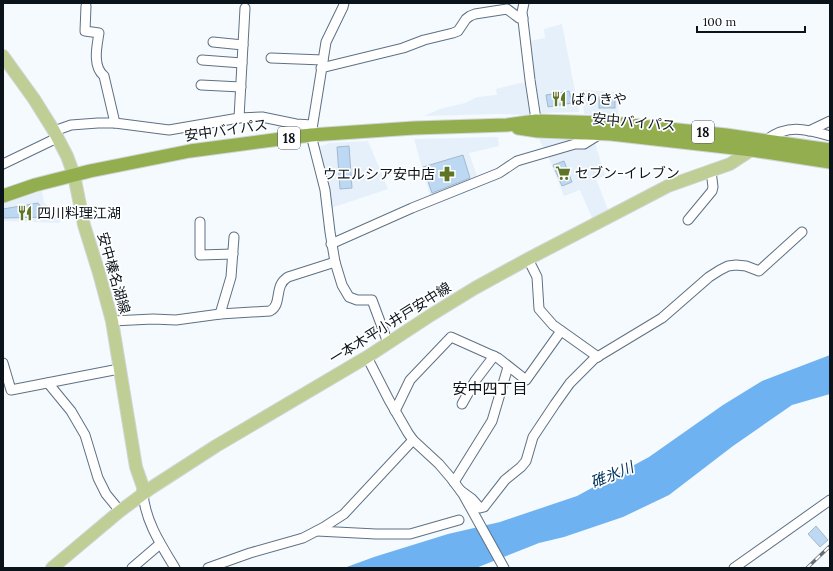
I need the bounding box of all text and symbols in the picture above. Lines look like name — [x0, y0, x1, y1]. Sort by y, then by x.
scale bar — [697, 8, 805, 34]
text: 100 m — [703, 14, 736, 29]
restaurant icon: ばりきや — [550, 90, 568, 108]
place label: ばりきや — [571, 90, 627, 108]
street label: 安中バイパス — [592, 109, 676, 135]
street label: 安中バイパス — [183, 115, 269, 145]
road number: 18 — [692, 121, 714, 143]
road number: 18 — [278, 127, 300, 149]
supermarket icon: セブン-イレブン — [554, 164, 572, 182]
place label: セブン-イレブン — [575, 164, 680, 182]
place label: ウエルシア安中店 — [323, 165, 435, 183]
pharmacy icon: ウエルシア安中店 — [438, 165, 456, 183]
restaurant icon: 四川料理江湖 — [16, 204, 34, 222]
place label: 四川料理江湖 — [37, 204, 121, 222]
street label: 安中榛名湖線 — [94, 230, 134, 316]
street label: 一本木平小井戸安中線 — [326, 278, 454, 368]
district label: 安中四丁目 — [452, 379, 528, 398]
water label: 碓氷川 — [587, 457, 638, 492]

